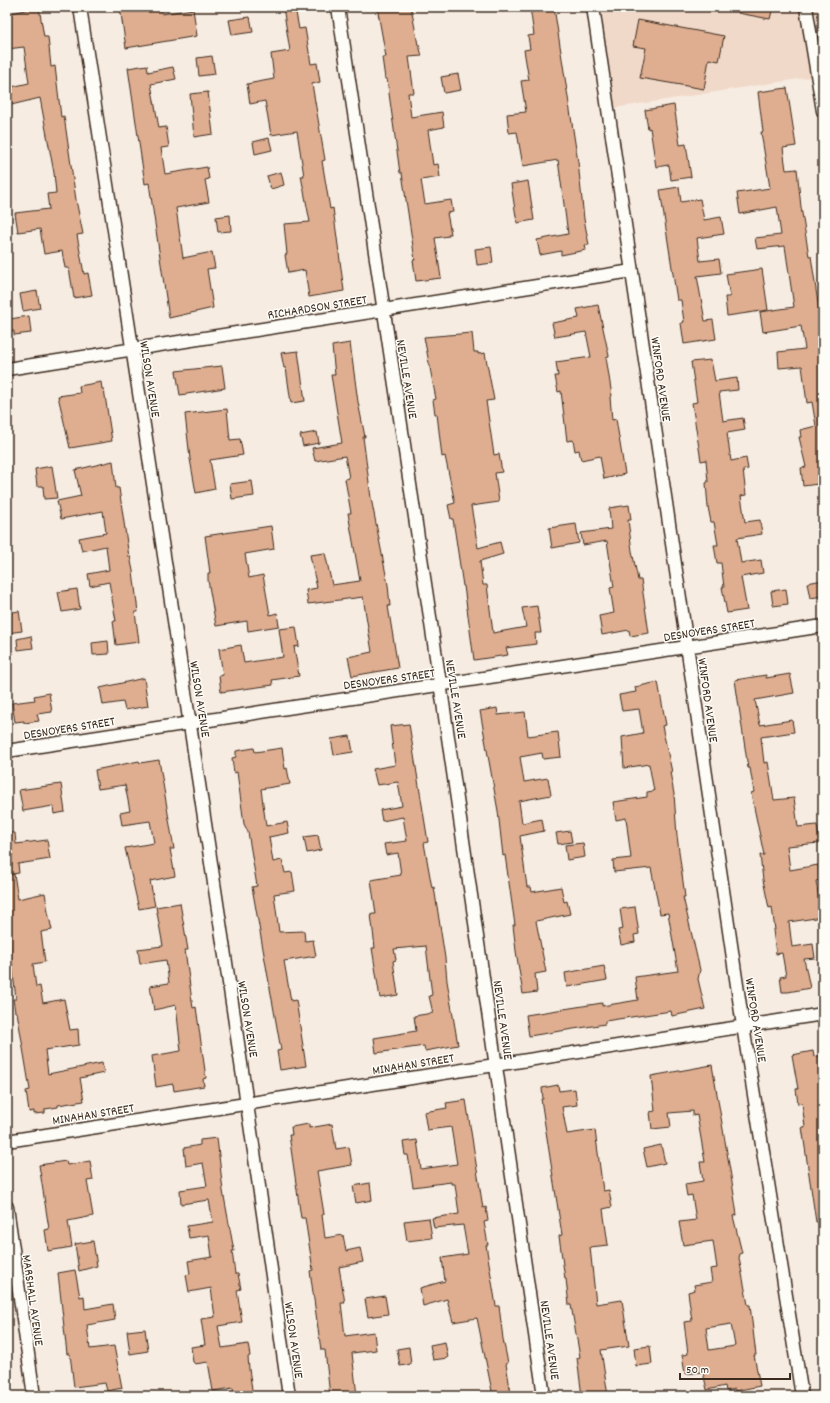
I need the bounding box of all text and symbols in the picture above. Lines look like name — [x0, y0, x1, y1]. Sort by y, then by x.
street label: RICHARDSON STREET — [266, 291, 368, 326]
street label: WINFORD AVENUE — [644, 336, 675, 423]
street label: NEVILLE AVENUE — [390, 338, 421, 420]
street label: WILSON AVENUE — [133, 340, 164, 419]
street label: DESNOYERS STREET — [662, 615, 756, 648]
street label: WINFORD AVENUE — [691, 657, 722, 744]
street label: NEVILLE AVENUE — [439, 658, 470, 740]
street label: WILSON AVENUE — [183, 660, 214, 739]
street label: DESNOYERS STREET — [342, 665, 436, 696]
street label: DESNOYERS STREET — [22, 713, 116, 746]
street label: WINFORD AVENUE — [738, 977, 771, 1064]
street label: NEVILLE AVENUE — [487, 979, 517, 1061]
street label: WILSON AVENUE — [231, 980, 262, 1059]
street label: MINAHAN STREET — [371, 1050, 456, 1081]
street label: MINAHAN STREET — [51, 1100, 136, 1131]
street label: MARSHALL AVENUE — [16, 1253, 47, 1347]
street label: NEVILLE AVENUE — [534, 1299, 564, 1381]
street label: WILSON AVENUE — [278, 1301, 307, 1380]
scale bar — [680, 1355, 790, 1381]
text: 50 m — [686, 1362, 709, 1379]

